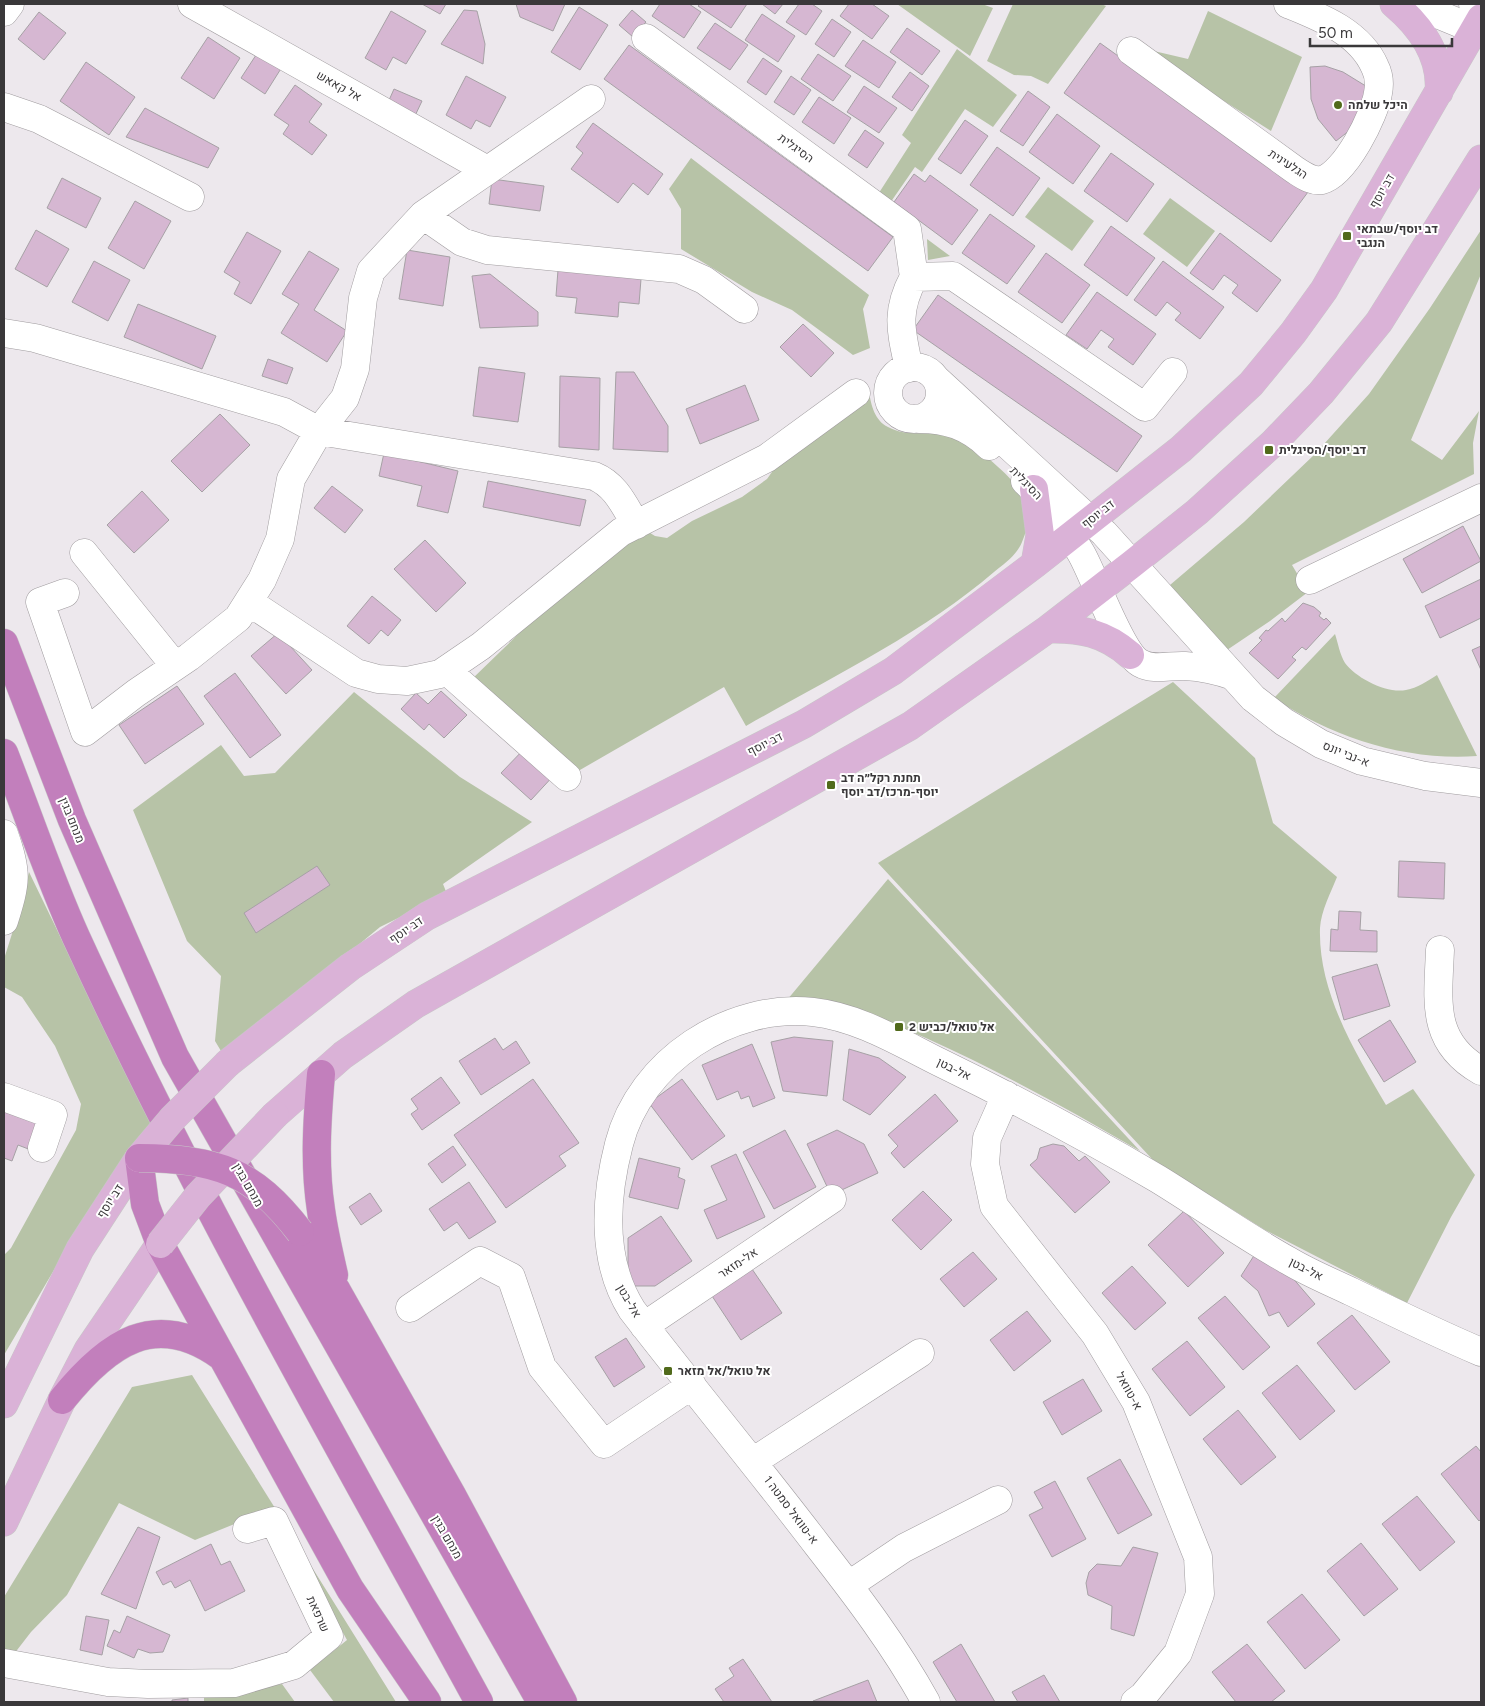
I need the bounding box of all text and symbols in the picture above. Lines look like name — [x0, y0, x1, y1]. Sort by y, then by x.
scale bar — [1310, 15, 1452, 47]
text: 50 m — [1318, 24, 1353, 42]
street label: אל קאאש — [314, 68, 364, 104]
place label: היכל שלמה — [1348, 98, 1408, 112]
marker: היכל שלמה — [1332, 99, 1344, 111]
street label: הסיגלית — [776, 131, 816, 165]
street label: הגלעינית — [1266, 146, 1310, 182]
street label: דב יוסף — [1367, 171, 1397, 211]
place label: דב יוסף/שבתאי הנגבי — [1357, 222, 1438, 250]
marker: דב יוסף/שבתאי הנגבי — [1341, 230, 1353, 242]
place label: דב יוסף/הסיגלית — [1279, 443, 1367, 457]
marker: דב יוסף/הסיגלית — [1263, 444, 1275, 456]
street label: הסיגלית — [1007, 464, 1045, 502]
street label: דב יוסף — [1079, 497, 1117, 531]
street label: דב יוסף — [745, 729, 785, 759]
street label: א-נבי יונס — [1321, 738, 1372, 770]
place label: תחנת רקל״ה דב יוסף-מרכז/דב יוסף — [841, 771, 939, 799]
marker: תחנת רקל״ה דב יוסף-מרכז/דב יוסף — [825, 779, 837, 791]
street label: מנחם בגין — [57, 795, 87, 845]
street label: דב יוסף — [387, 914, 425, 946]
place label: אל טואל/כביש 2 — [909, 1020, 995, 1034]
marker: אל טואל/כביש 2 — [893, 1021, 905, 1033]
street label: אל-בטן — [935, 1055, 974, 1083]
street label: מנחם בגין — [230, 1161, 266, 1209]
street label: דב יוסף — [94, 1181, 126, 1221]
street label: אל-מזאר — [716, 1245, 761, 1281]
street label: אל-בטן — [1287, 1255, 1325, 1284]
street label: אל-בטן — [614, 1282, 644, 1320]
place label: אל טואל/אל מזאר — [678, 1364, 771, 1378]
marker: אל טואל/אל מזאר — [662, 1365, 674, 1377]
street label: א-טוואל — [1113, 1370, 1145, 1413]
street label: א-טוואל סמטה 1 — [761, 1473, 821, 1547]
street label: מנחם בגין — [429, 1513, 465, 1561]
street label: שרפאת — [304, 1594, 332, 1634]

